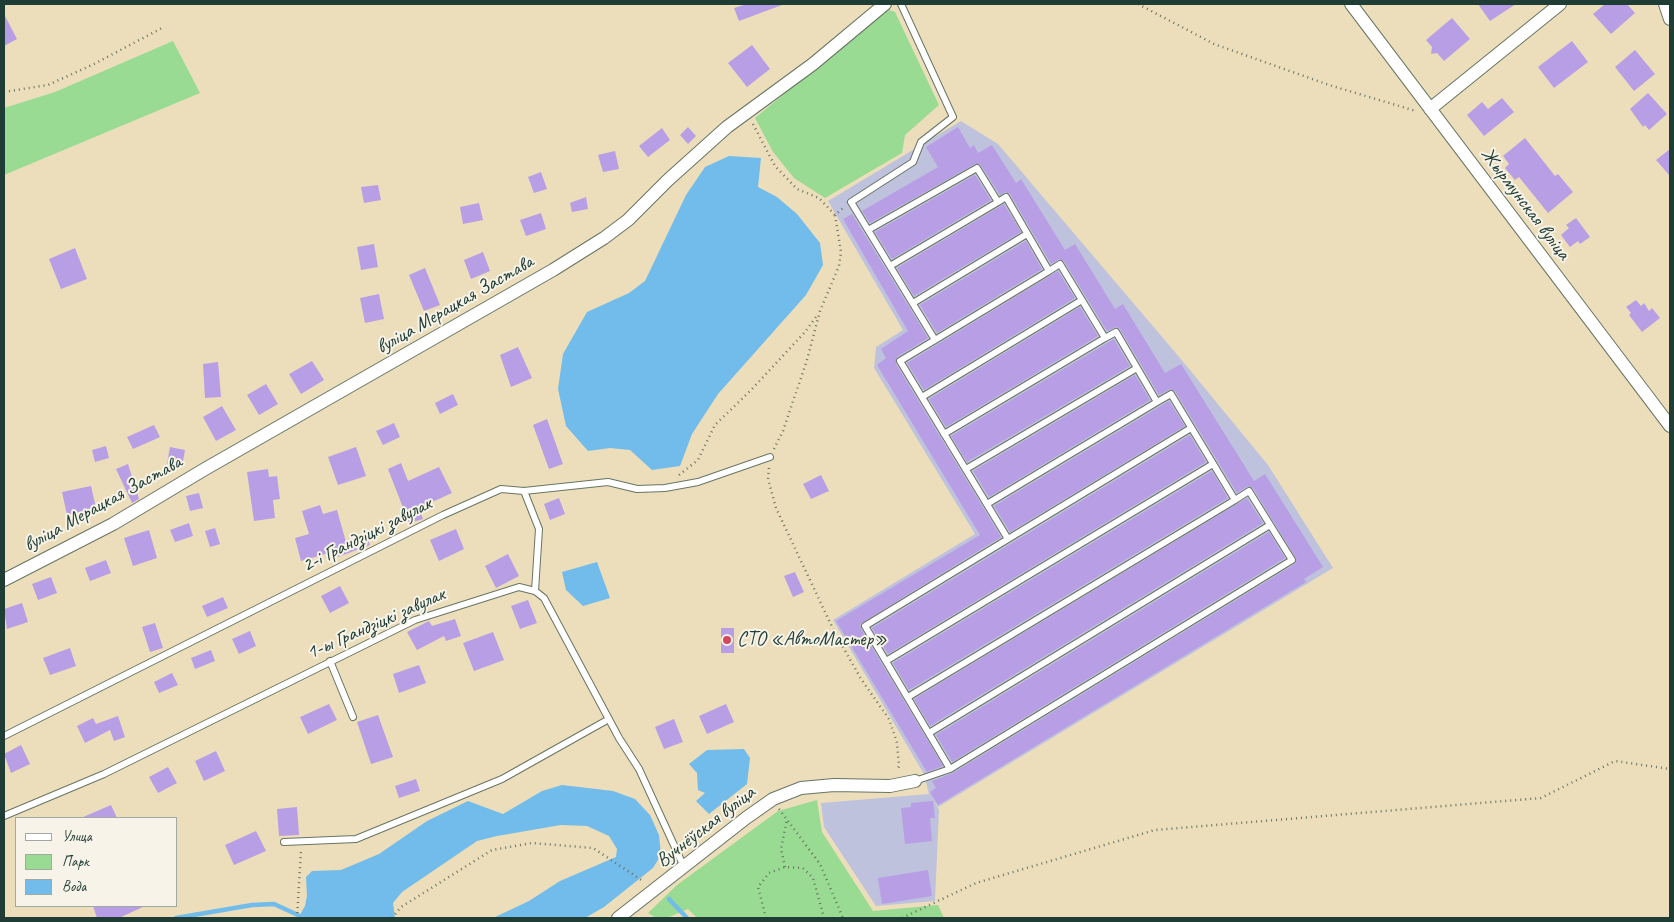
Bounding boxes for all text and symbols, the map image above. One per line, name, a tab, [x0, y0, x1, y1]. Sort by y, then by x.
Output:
street label: Жырмунская вуліца	[1475, 143, 1575, 265]
street label: вуліца Мерацкая Застава	[372, 250, 538, 360]
street label: вуліца Мерацкая Застава	[20, 451, 186, 557]
street label: 2-і Грандзіцкі завулак	[298, 492, 436, 578]
street label: 1-ы Грандзіцкі завулак	[303, 583, 449, 665]
place label: СТО «АвтоМастер»	[737, 628, 887, 652]
marker: СТО «АвтоМастер»	[721, 634, 733, 646]
street label: Вучнёўская вуліца	[652, 781, 760, 873]
legend	[15, 817, 178, 907]
text: Улица	[62, 827, 92, 846]
text: Парк	[62, 852, 89, 871]
text: Вода	[62, 877, 86, 896]

